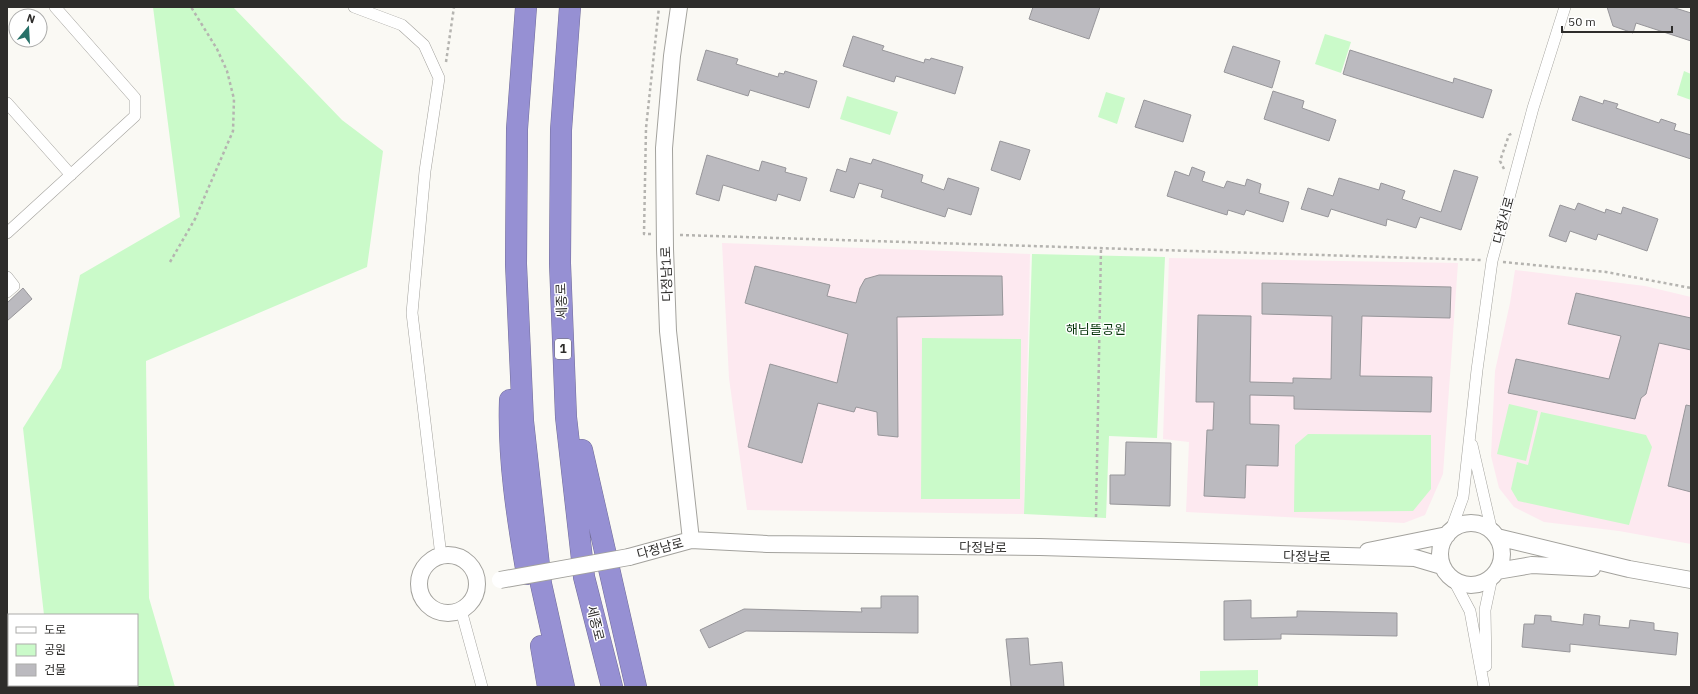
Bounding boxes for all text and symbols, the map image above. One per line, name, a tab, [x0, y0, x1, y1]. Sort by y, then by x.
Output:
north arrow	[8, 8, 48, 48]
scale bar	[1562, 8, 1672, 34]
text: N	[25, 11, 37, 26]
text: 50 m	[1568, 14, 1596, 29]
street label: 다정서로	[1489, 195, 1518, 245]
street label: 다정남1로	[657, 246, 676, 302]
street label: 세종로	[552, 283, 571, 319]
park label: 해님뜰공원	[1066, 321, 1126, 338]
road number: 1	[555, 339, 571, 359]
street label: 다정남로	[635, 534, 685, 563]
street label: 다정남로	[959, 539, 1007, 556]
street label: 다정남로	[1283, 548, 1331, 565]
street label: 세종로	[583, 604, 608, 643]
legend	[8, 614, 138, 686]
text: 도로	[44, 622, 66, 637]
text: 공원	[44, 642, 66, 657]
text: 건물	[44, 662, 66, 677]

